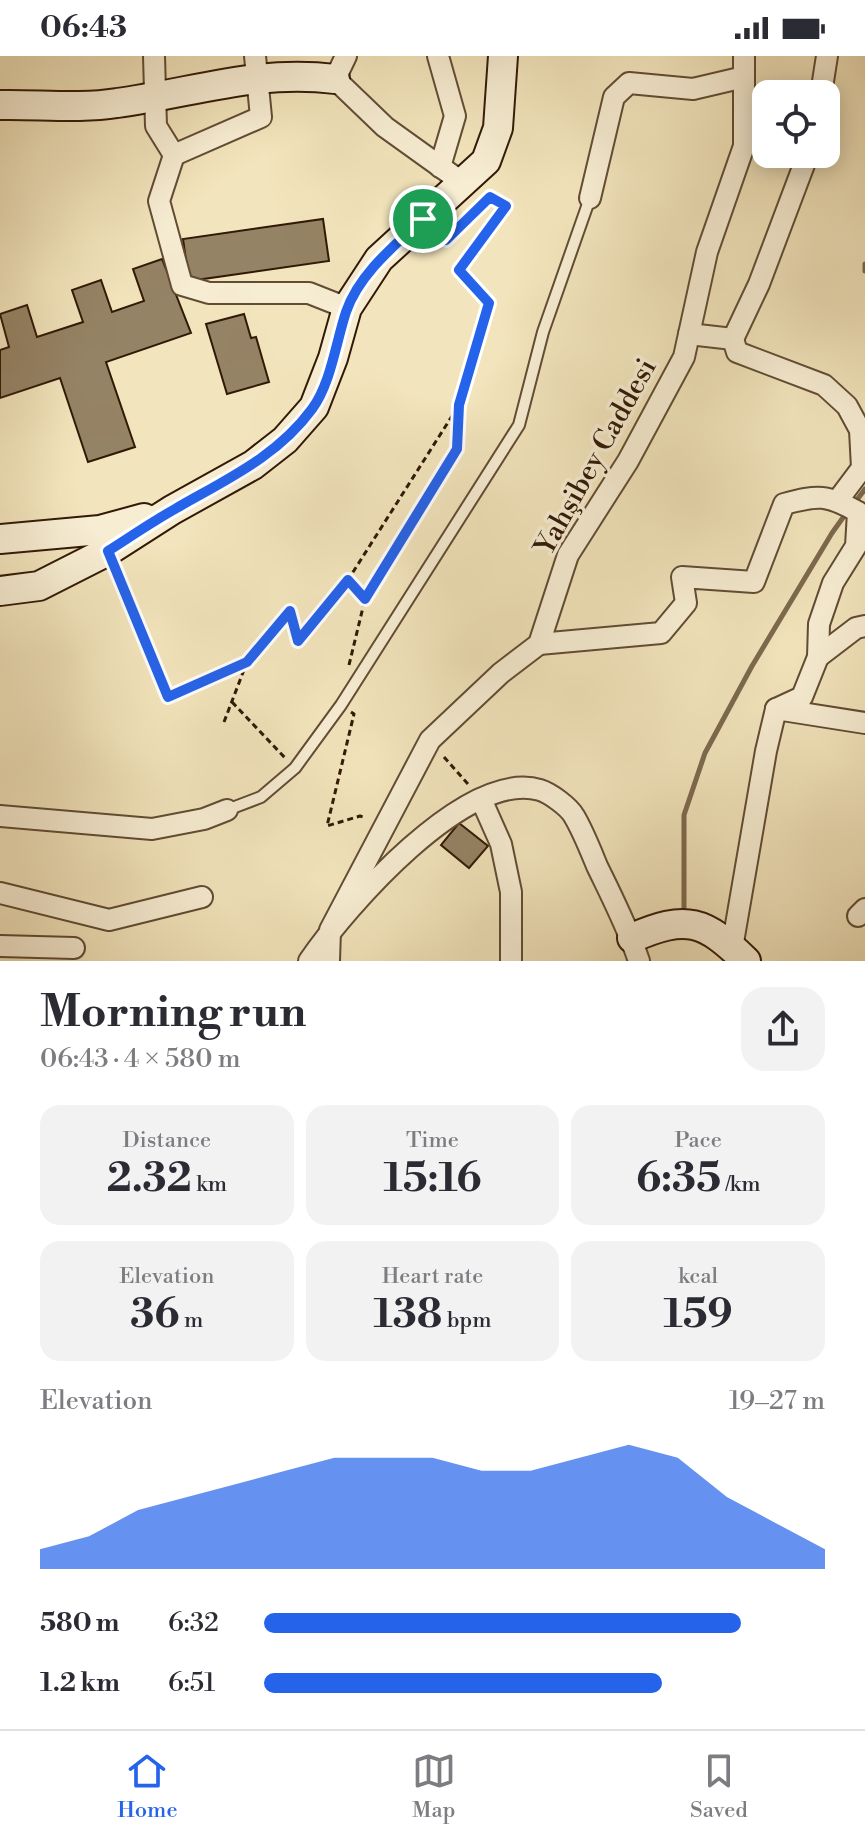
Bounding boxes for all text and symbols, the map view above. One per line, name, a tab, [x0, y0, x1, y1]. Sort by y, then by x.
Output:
text: 06:43	[40, 9, 127, 47]
map controls	[752, 80, 840, 168]
button: locate	[752, 80, 840, 168]
pin	[389, 185, 457, 253]
icon: arrive	[401, 197, 445, 241]
street label: Yahşibey Caddesi	[527, 353, 665, 563]
text: Morning run	[40, 985, 306, 1040]
button: share	[741, 987, 825, 1071]
text: 06:43 · 4 × 580 m	[40, 1043, 241, 1075]
text: Distance	[122, 1127, 211, 1154]
text: Time	[406, 1127, 459, 1154]
text: Pace	[675, 1127, 722, 1154]
text: 2.32	[107, 1154, 192, 1204]
text: 15:16	[384, 1154, 481, 1204]
text: 6:35	[636, 1154, 721, 1204]
text: km	[192, 1171, 227, 1198]
text: /km	[721, 1171, 760, 1198]
text: Elevation	[119, 1263, 214, 1290]
text: Heart rate	[382, 1263, 483, 1290]
text: kcal	[678, 1263, 718, 1290]
text: 36	[130, 1290, 180, 1340]
text: 138	[374, 1290, 442, 1340]
text: 159	[664, 1290, 733, 1340]
text: m	[180, 1307, 203, 1334]
text: bpm	[442, 1307, 491, 1334]
text: Elevation	[40, 1385, 153, 1417]
text: 19–27 m	[729, 1385, 825, 1417]
text: 580 m	[40, 1607, 119, 1639]
text: 6:32	[168, 1607, 219, 1639]
text: 1.2 km	[40, 1667, 120, 1699]
text: 6:51	[168, 1667, 215, 1699]
tab: Home	[117, 1749, 178, 1824]
tab: Map	[412, 1749, 456, 1824]
tab: Saved	[690, 1749, 748, 1824]

